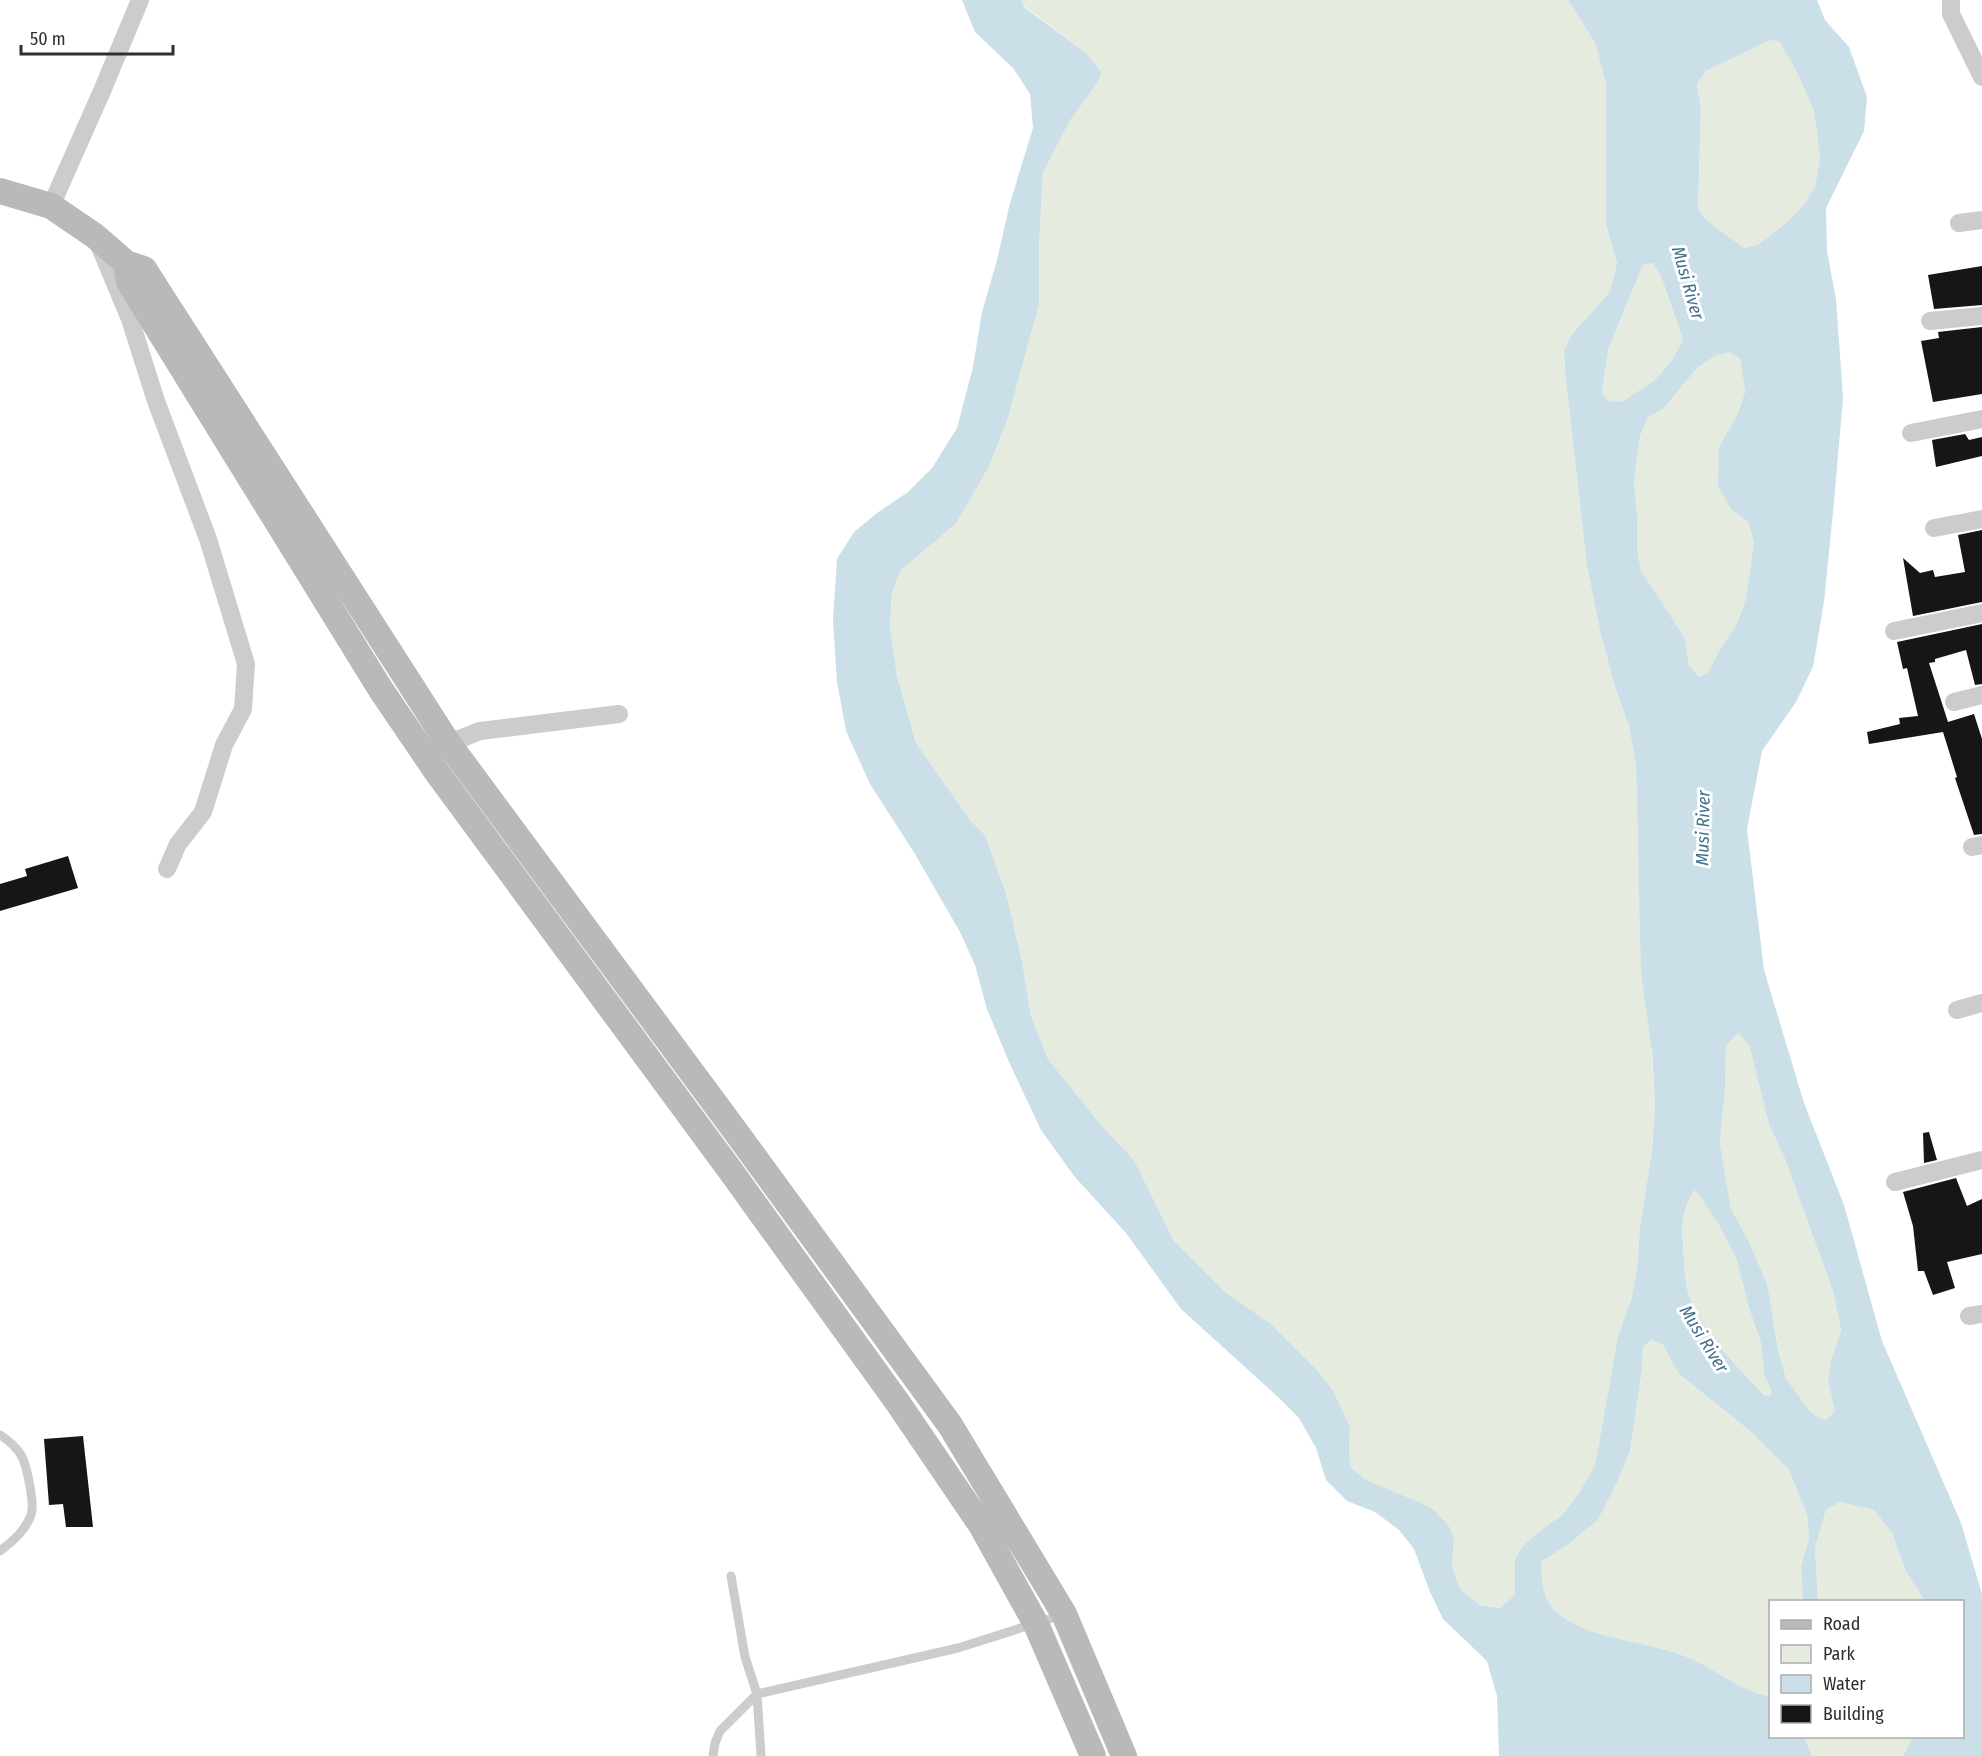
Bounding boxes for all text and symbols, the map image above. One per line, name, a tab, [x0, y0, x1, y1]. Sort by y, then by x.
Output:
scale bar	[21, 18, 172, 56]
text: 50 m	[30, 28, 66, 50]
water label: Musi River	[1667, 244, 1709, 323]
water label: Musi River	[1691, 789, 1715, 866]
water label: Musi River	[1675, 1301, 1734, 1377]
legend	[1769, 1600, 1964, 1738]
text: Road	[1823, 1613, 1860, 1635]
text: Park	[1823, 1643, 1856, 1665]
text: Water	[1823, 1673, 1866, 1695]
text: Building	[1823, 1703, 1884, 1725]

